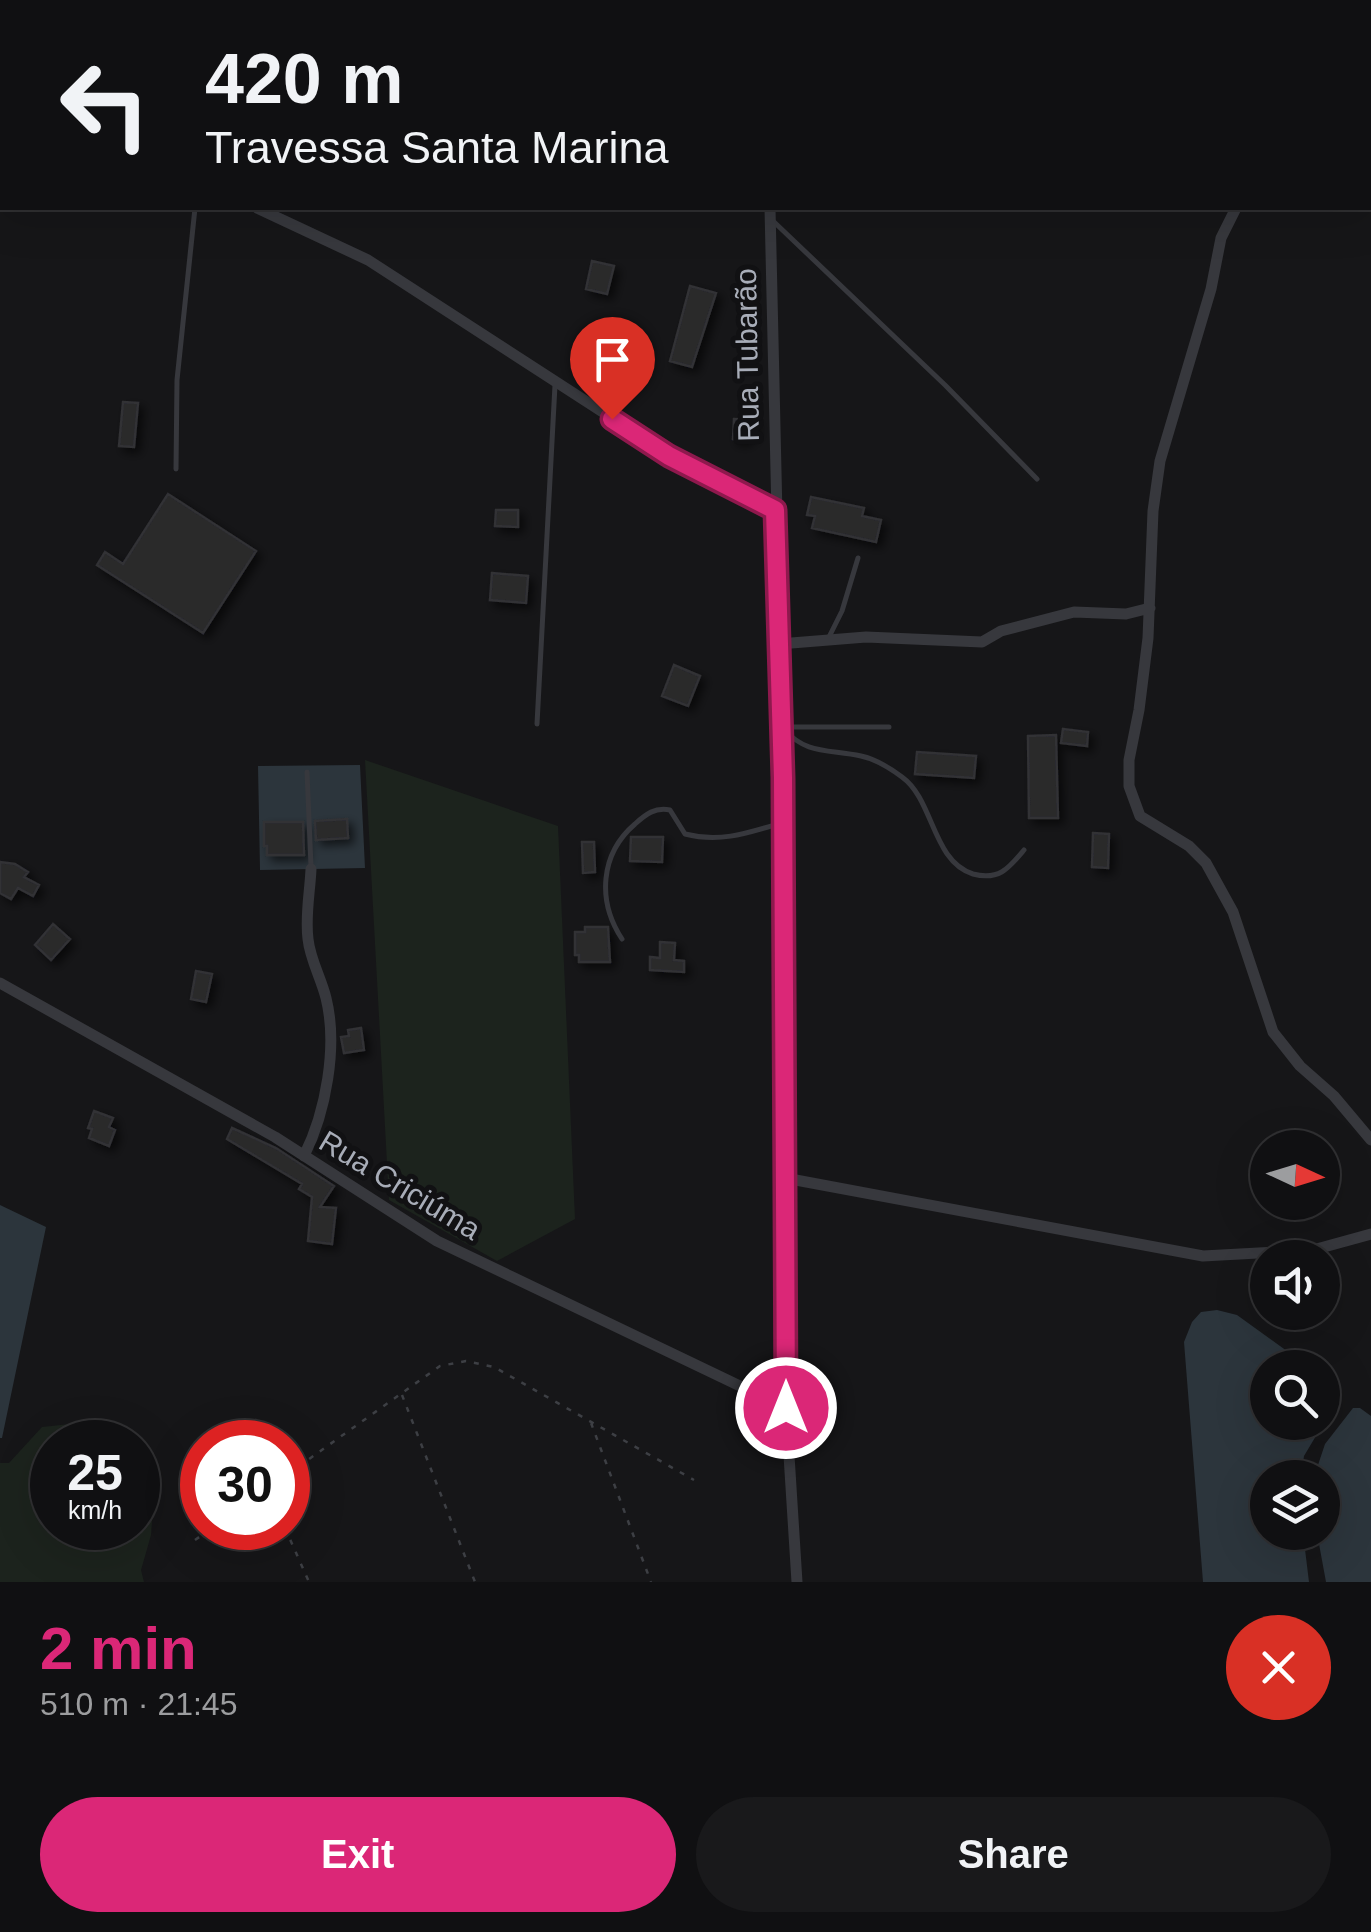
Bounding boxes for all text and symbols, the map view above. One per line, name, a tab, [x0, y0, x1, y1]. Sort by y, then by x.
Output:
icon: left	[40, 40, 170, 170]
text: 420 m	[205, 40, 403, 118]
text: Travessa Santa Marina	[205, 122, 669, 173]
street label: Rua Tubarão	[729, 268, 765, 442]
pin	[570, 317, 655, 420]
icon: arrive	[585, 332, 640, 387]
street label: Rua Criciúma	[314, 1124, 487, 1246]
north arrow	[1250, 1130, 1340, 1220]
map controls	[1250, 1130, 1340, 1550]
button: sound	[1250, 1240, 1340, 1330]
button: search	[1250, 1350, 1340, 1440]
position arrow	[734, 1356, 838, 1460]
speed limit sign: 30	[180, 1420, 310, 1550]
text: 25	[67, 1445, 123, 1501]
button: layers	[1250, 1460, 1340, 1550]
text: km/h	[68, 1496, 122, 1524]
text: 2 min	[40, 1615, 197, 1682]
button: close	[1226, 1615, 1331, 1720]
text: 510 m · 21:45	[40, 1686, 237, 1722]
button: Exit	[40, 1797, 676, 1912]
button: Share	[696, 1797, 1331, 1912]

